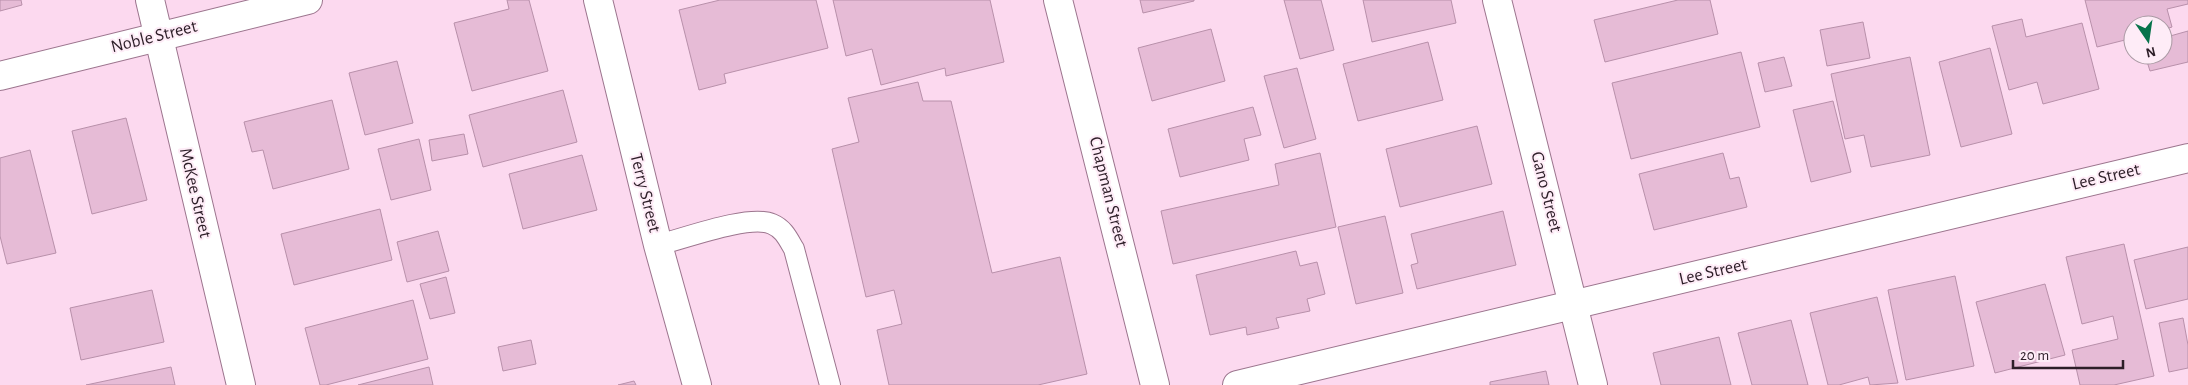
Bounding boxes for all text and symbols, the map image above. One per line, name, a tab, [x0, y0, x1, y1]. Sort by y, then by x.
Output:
north arrow	[2123, 15, 2173, 65]
street label: Noble Street	[109, 18, 199, 56]
text: N	[2144, 44, 2157, 60]
street label: Chapman Street	[1086, 135, 1130, 249]
street label: McKee Street	[176, 146, 214, 240]
street label: Gano Street	[1527, 150, 1565, 234]
street label: Terry Street	[626, 152, 664, 235]
street label: Lee Street	[2070, 160, 2142, 194]
street label: Lee Street	[1677, 255, 1749, 289]
scale bar	[2013, 338, 2123, 370]
text: 20 m	[2020, 348, 2049, 363]

